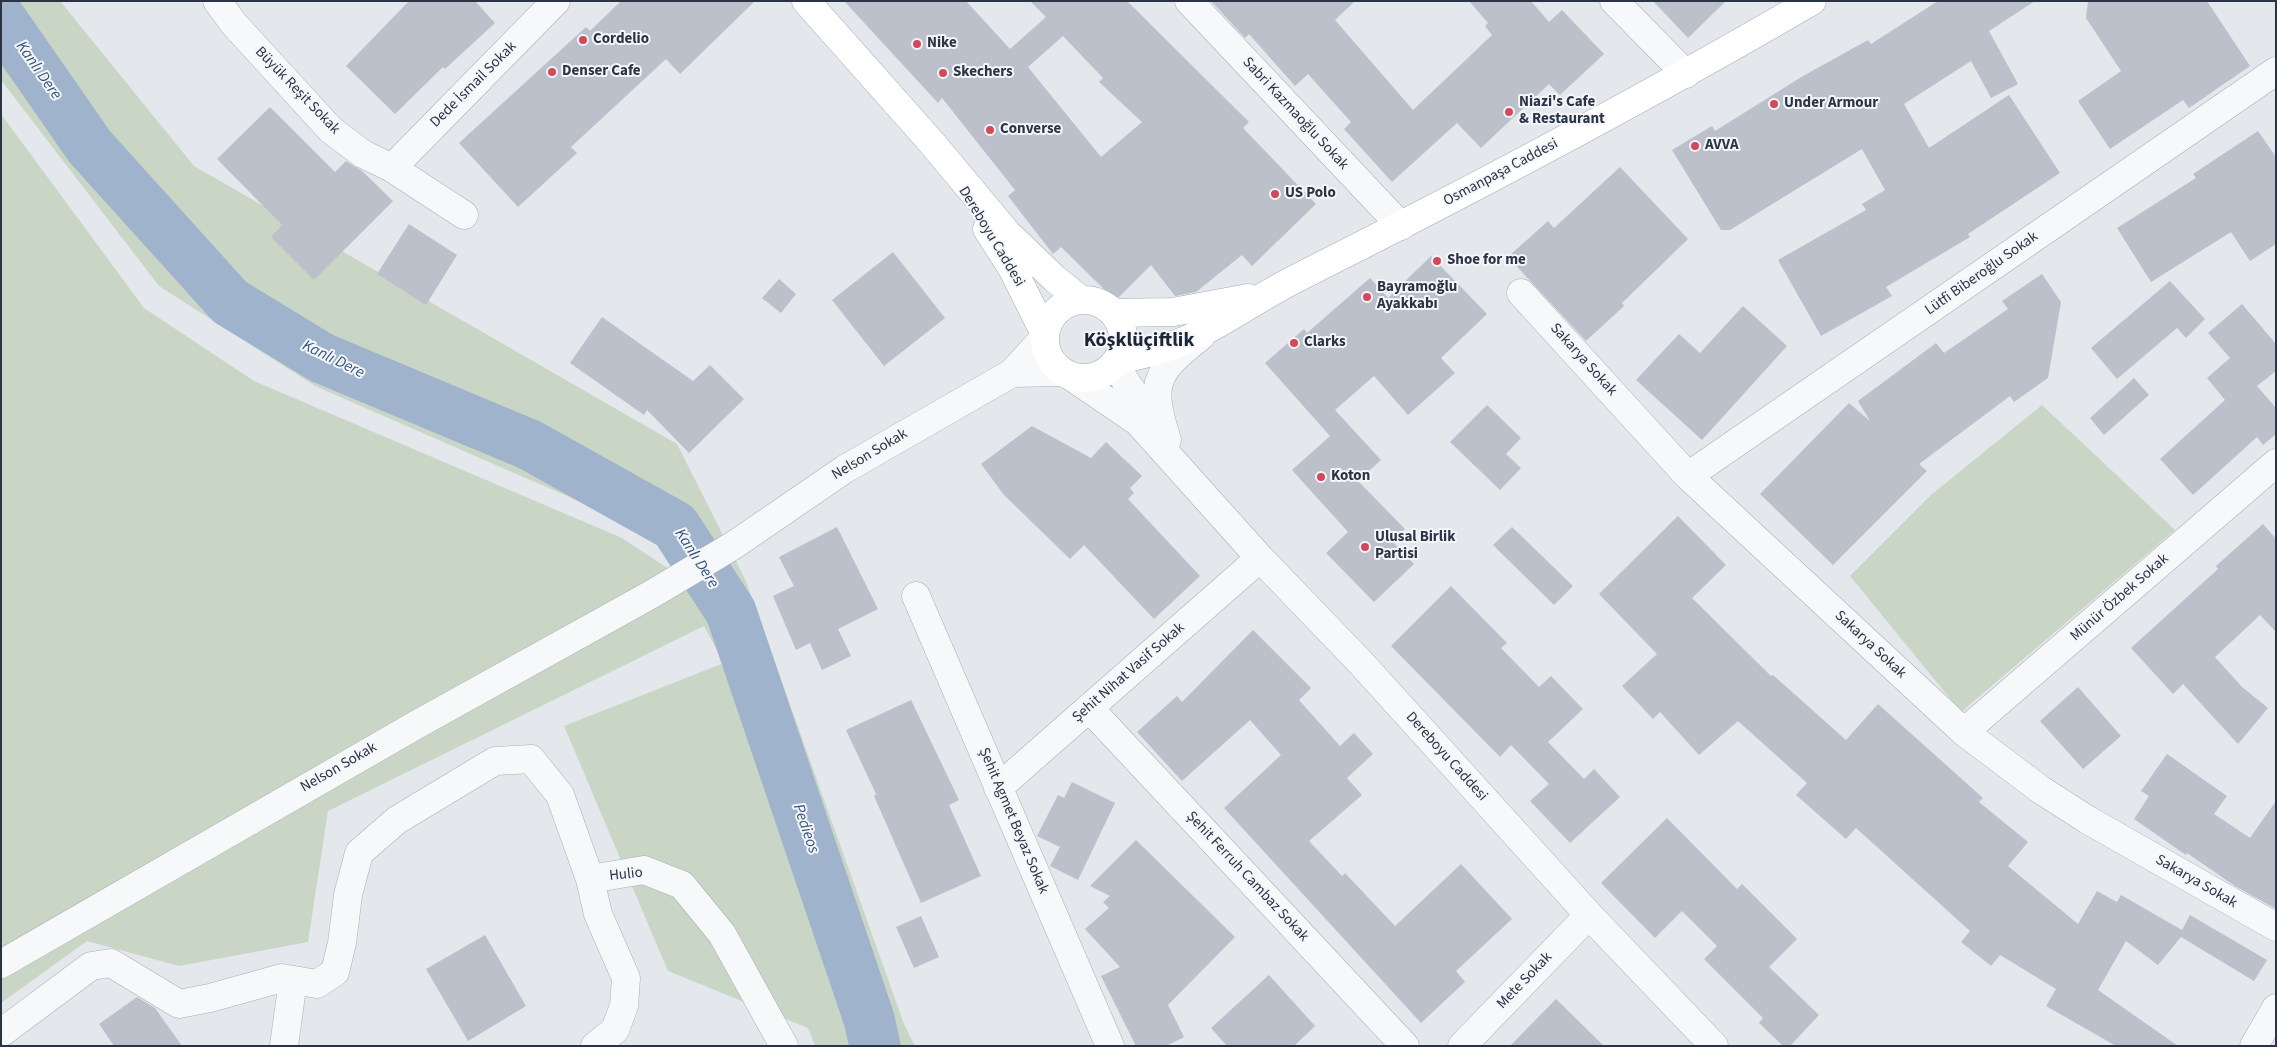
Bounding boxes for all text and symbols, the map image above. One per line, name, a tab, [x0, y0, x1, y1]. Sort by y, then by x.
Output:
place label: Cordelio	[593, 31, 649, 49]
marker: Cordelio	[577, 34, 589, 46]
place label: Nike	[927, 35, 957, 53]
water label: Kanlı Dere	[11, 38, 65, 104]
street label: Dede İsmail Sokak	[427, 38, 521, 132]
marker: Nike	[911, 38, 923, 50]
street label: Büyük Reşit Sokak	[251, 43, 343, 139]
street label: Sabri Kazmaoğlu Sokak	[1238, 54, 1352, 174]
place label: Denser Cafe	[562, 63, 641, 81]
place label: Skechers	[953, 64, 1013, 82]
marker: Denser Cafe	[546, 66, 558, 78]
marker: Skechers	[937, 67, 949, 79]
place label: Niazi's Cafe & Restaurant	[1519, 94, 1605, 129]
place label: Under Armour	[1784, 95, 1878, 113]
marker: Under Armour	[1768, 98, 1780, 110]
marker: Niazi's Cafe & Restaurant	[1503, 106, 1515, 118]
place label: Converse	[1000, 121, 1061, 139]
marker: Converse	[984, 124, 996, 136]
street label: Osmanpaşa Caddesi	[1441, 135, 1561, 211]
place label: AVVA	[1705, 137, 1738, 155]
marker: AVVA	[1689, 140, 1701, 152]
street label: Dereboyu Caddesi	[954, 184, 1028, 290]
place label: US Polo	[1285, 185, 1336, 203]
marker: US Polo	[1269, 188, 1281, 200]
street label: Lütfi Biberoğlu Sokak	[1922, 228, 2042, 320]
place label: Shoe for me	[1447, 252, 1526, 270]
marker: Shoe for me	[1431, 255, 1443, 267]
place label: Bayramoğlu Ayakkabı	[1377, 279, 1457, 314]
marker: Bayramoğlu Ayakkabı	[1361, 291, 1373, 303]
street label: Sakarya Sokak	[1546, 320, 1620, 400]
district label: Köşklüçiftlik	[1084, 330, 1194, 354]
place label: Clarks	[1304, 334, 1346, 352]
water label: Kanlı Dere	[299, 337, 367, 383]
marker: Clarks	[1288, 337, 1300, 349]
street label: Nelson Sokak	[829, 425, 911, 485]
place label: Koton	[1331, 468, 1370, 486]
marker: Koton	[1315, 471, 1327, 483]
water label: Kanlı Dere	[670, 526, 722, 592]
place label: Ulusal Birlik Partisi	[1375, 529, 1455, 564]
marker: Ulusal Birlik Partisi	[1359, 541, 1371, 553]
street label: Münür Özbek Sokak	[2067, 550, 2173, 646]
street label: Sakarya Sokak	[1830, 607, 1910, 683]
street label: Şehit Nihat Vasif Sokak	[1069, 619, 1189, 727]
street label: Dereboyu Caddesi	[1401, 709, 1491, 805]
street label: Nelson Sokak	[298, 739, 380, 797]
street label: Şehit Agmet Beyaz Sokak	[974, 745, 1052, 897]
water label: Pedieos	[788, 802, 822, 856]
street label: Şehit Ferruh Cambaz Sokak	[1182, 808, 1312, 946]
street label: Sakarya Sokak	[2152, 851, 2240, 913]
street label: Hulio	[608, 864, 644, 886]
street label: Mete Sokak	[1494, 949, 1556, 1013]

